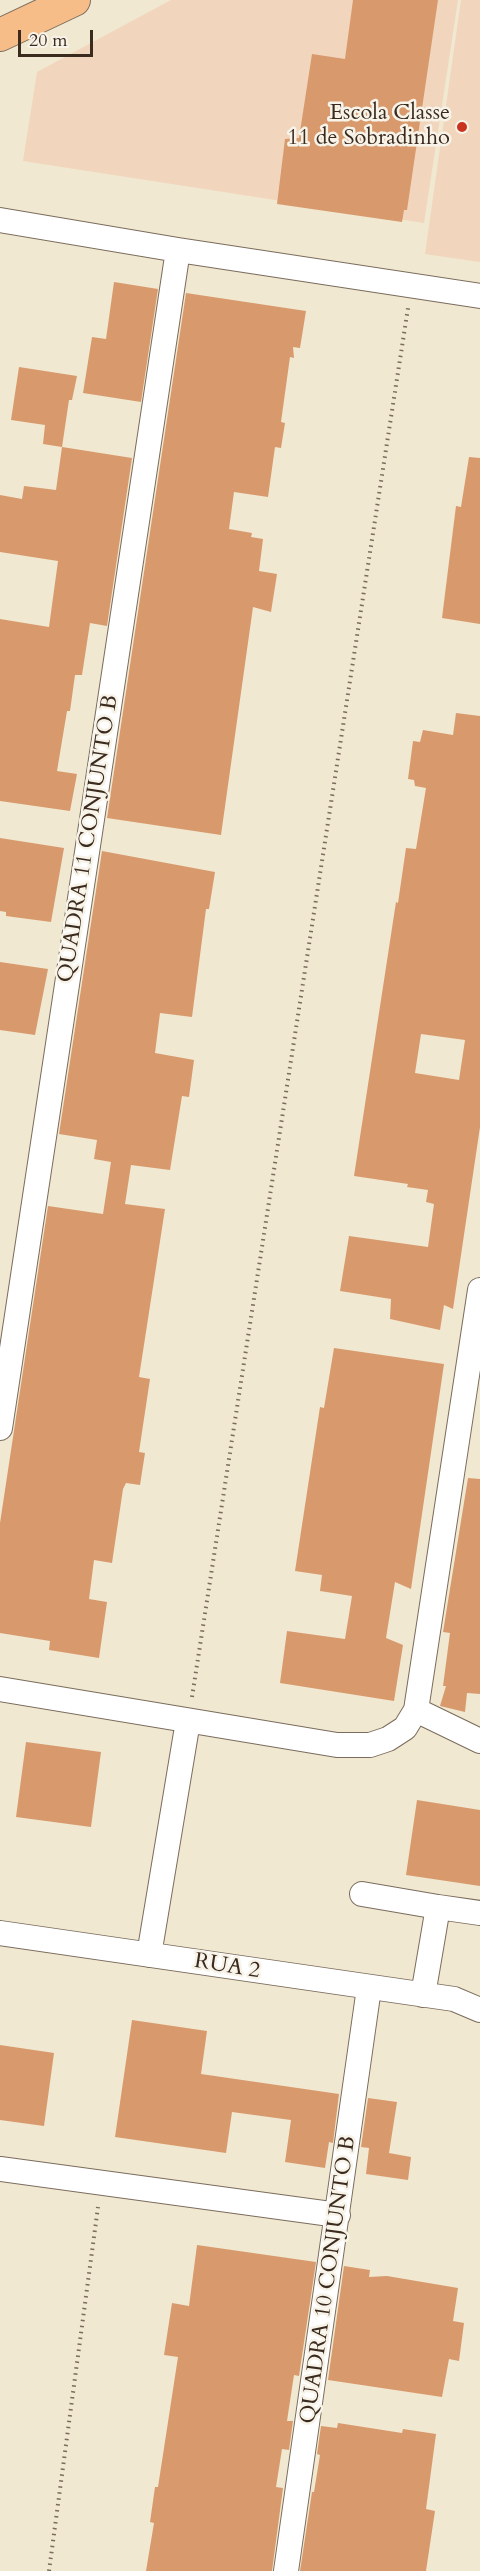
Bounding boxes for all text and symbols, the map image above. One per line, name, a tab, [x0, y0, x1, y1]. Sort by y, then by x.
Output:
scale bar	[21, 18, 96, 56]
text: 20 m	[29, 28, 68, 53]
place label: Escola Classe 11 de Sobradinho	[287, 101, 450, 152]
marker: Escola Classe 11 de Sobradinho	[455, 120, 469, 134]
street label: QUADRA 11 CONJUNTO B	[53, 693, 125, 985]
street label: RUA 2	[192, 1949, 262, 1985]
street label: QUADRA 10 CONJUNTO B	[296, 2134, 362, 2426]

